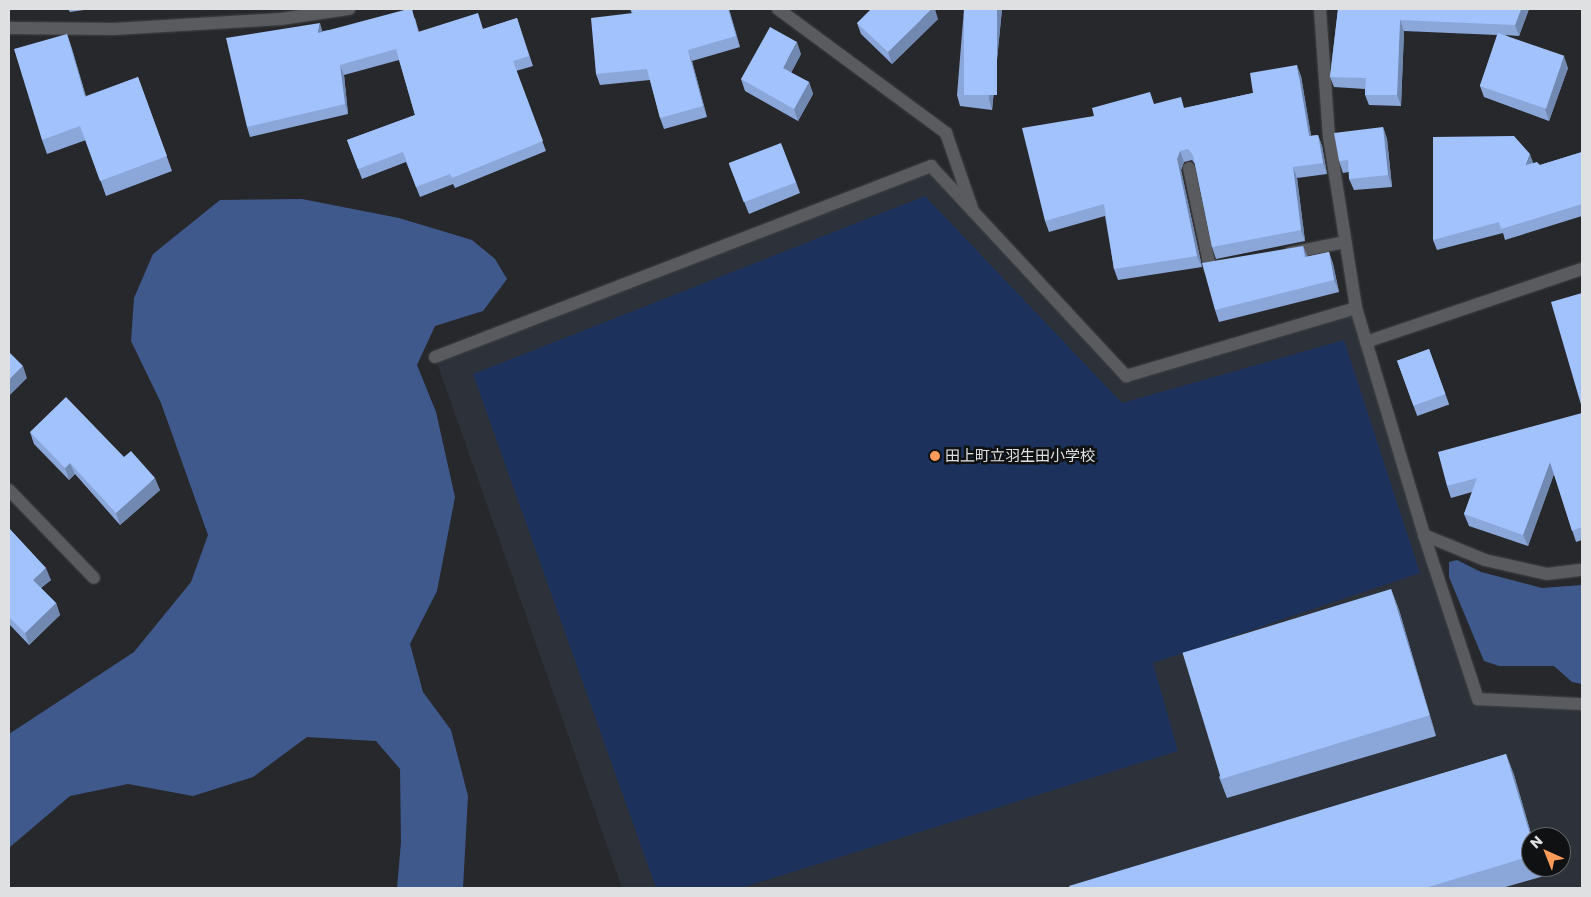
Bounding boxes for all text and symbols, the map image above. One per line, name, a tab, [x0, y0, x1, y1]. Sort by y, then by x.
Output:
place label: 田上町立羽生田小学校	[945, 447, 1095, 465]
marker: 田上町立羽生田小学校	[929, 450, 941, 462]
north arrow	[1521, 827, 1571, 877]
text: N	[1526, 831, 1547, 853]

